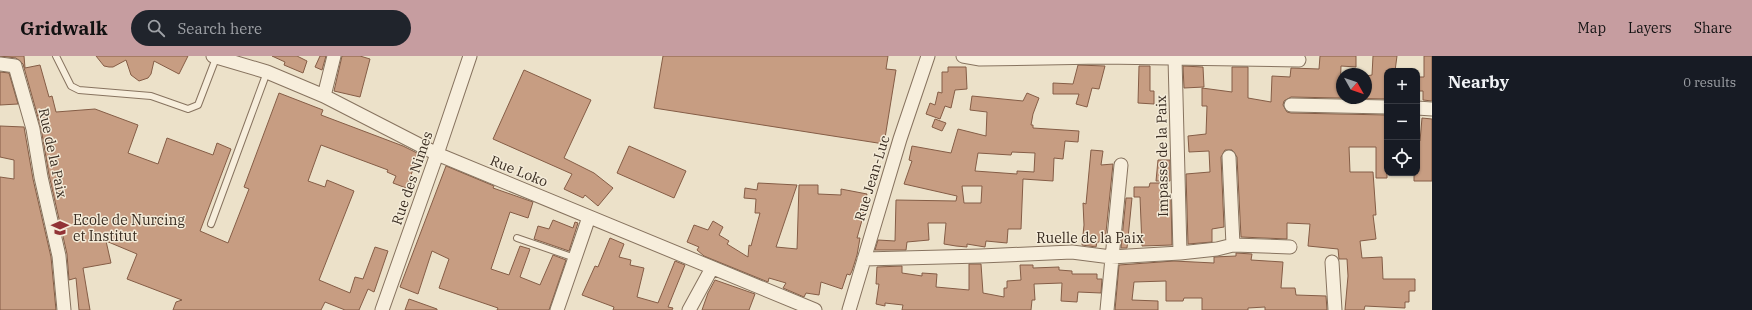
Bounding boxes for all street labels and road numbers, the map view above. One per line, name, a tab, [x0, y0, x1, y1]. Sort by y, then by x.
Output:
street label: Impasse de la Paix	[1152, 95, 1172, 217]
street label: Rue de la Paix	[35, 106, 71, 200]
street label: Rue des Nimes	[388, 129, 436, 227]
street label: Rue Jean-Luc	[850, 133, 894, 223]
street label: Rue Loko	[487, 151, 551, 191]
street label: Ruelle de la Paix	[1036, 229, 1144, 247]

